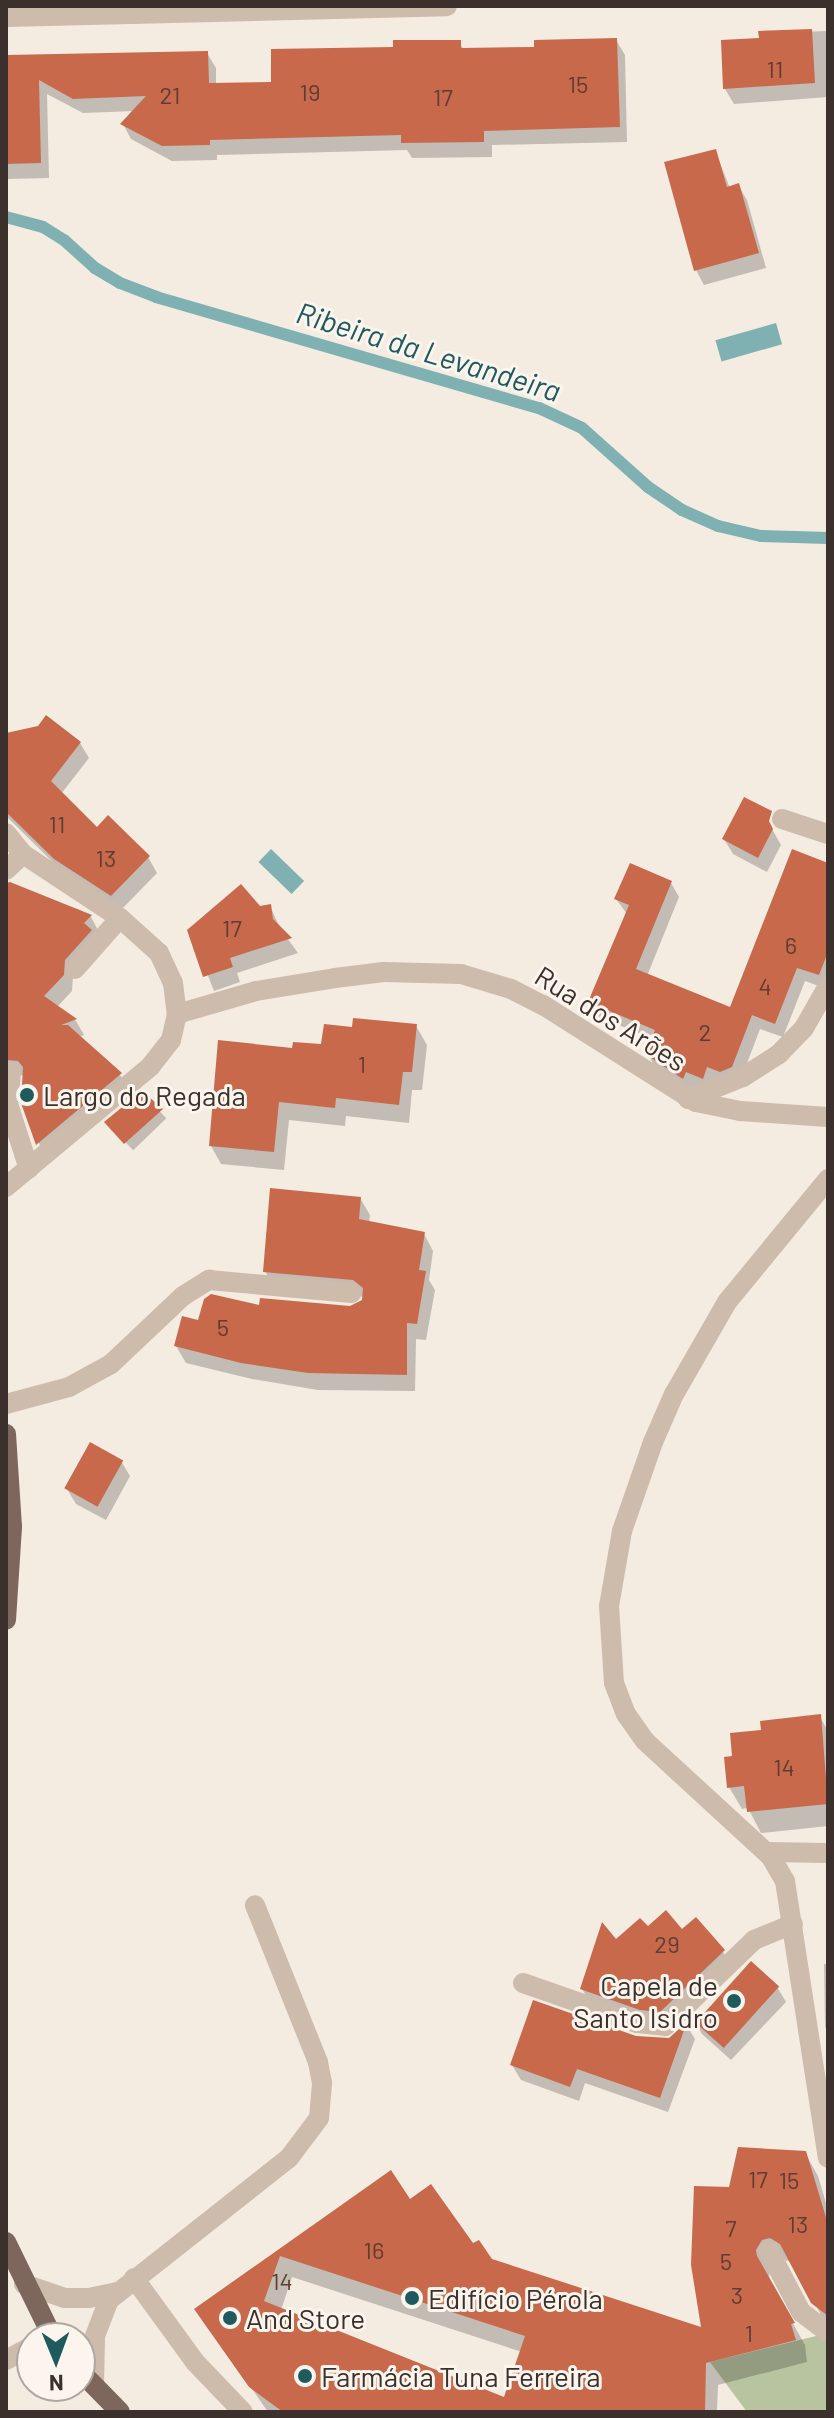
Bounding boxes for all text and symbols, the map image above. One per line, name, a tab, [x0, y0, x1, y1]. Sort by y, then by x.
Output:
house number: 11	[767, 55, 783, 83]
house number: 15	[568, 70, 588, 98]
house number: 19	[300, 78, 320, 106]
house number: 21	[160, 81, 180, 109]
house number: 17	[433, 83, 453, 111]
water label: Ribeira da Levandeira	[293, 294, 565, 408]
house number: 11	[49, 810, 65, 838]
house number: 13	[96, 844, 116, 872]
house number: 17	[222, 914, 242, 942]
house number: 6	[785, 931, 797, 959]
street label: Rua dos Arões	[529, 958, 693, 1078]
house number: 4	[758, 972, 772, 1000]
house number: 2	[699, 1018, 711, 1046]
house number: 1	[358, 1050, 366, 1078]
place label: Largo do Regada	[43, 1078, 246, 1112]
marker: Largo do Regada	[18, 1086, 36, 1104]
house number: 5	[217, 1313, 229, 1341]
house number: 14	[773, 1753, 795, 1781]
house number: 29	[654, 1930, 680, 1958]
place label: Capela de Santo Isidro	[573, 1968, 718, 2034]
marker: Capela de Santo Isidro	[725, 1992, 743, 2010]
house number: 17	[748, 2165, 768, 2193]
house number: 15	[779, 2166, 799, 2194]
house number: 13	[788, 2210, 808, 2238]
house number: 7	[725, 2214, 737, 2242]
house number: 16	[364, 2236, 384, 2264]
house number: 5	[720, 2247, 732, 2275]
house number: 14	[271, 2267, 293, 2295]
place label: Edifício Pérola	[428, 2281, 603, 2315]
house number: 3	[731, 2281, 743, 2309]
marker: Edifício Pérola	[403, 2289, 421, 2307]
place label: And Store	[246, 2301, 365, 2335]
marker: And Store	[221, 2309, 239, 2327]
house number: 1	[745, 2319, 753, 2347]
north arrow	[16, 2322, 96, 2402]
place label: Farmácia Tuna Ferreira	[321, 2359, 601, 2393]
marker: Farmácia Tuna Ferreira	[296, 2367, 314, 2385]
text: N	[49, 2371, 64, 2397]

